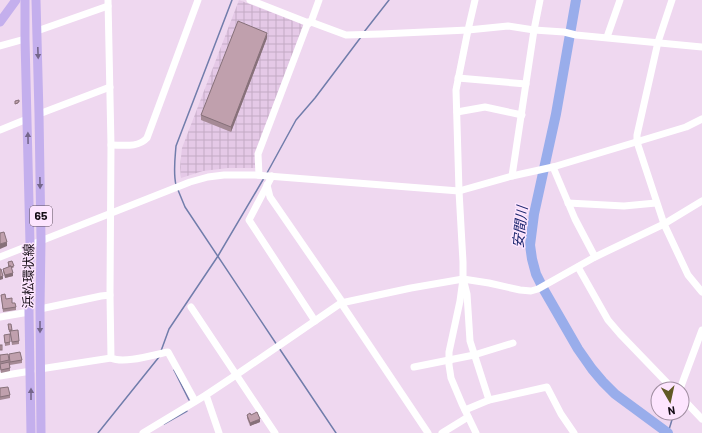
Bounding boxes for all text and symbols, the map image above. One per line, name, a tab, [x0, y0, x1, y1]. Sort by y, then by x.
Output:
one-way arrow	[34, 47, 41, 59]
one-way arrow	[25, 131, 31, 144]
one-way arrow	[37, 177, 44, 189]
water label: 安間川	[509, 203, 530, 249]
road number: 65	[30, 206, 52, 226]
street label: 浜松環状線	[19, 243, 37, 309]
one-way arrow	[37, 321, 43, 334]
north arrow	[650, 381, 690, 421]
one-way arrow	[28, 387, 34, 400]
text: N	[667, 404, 676, 418]

